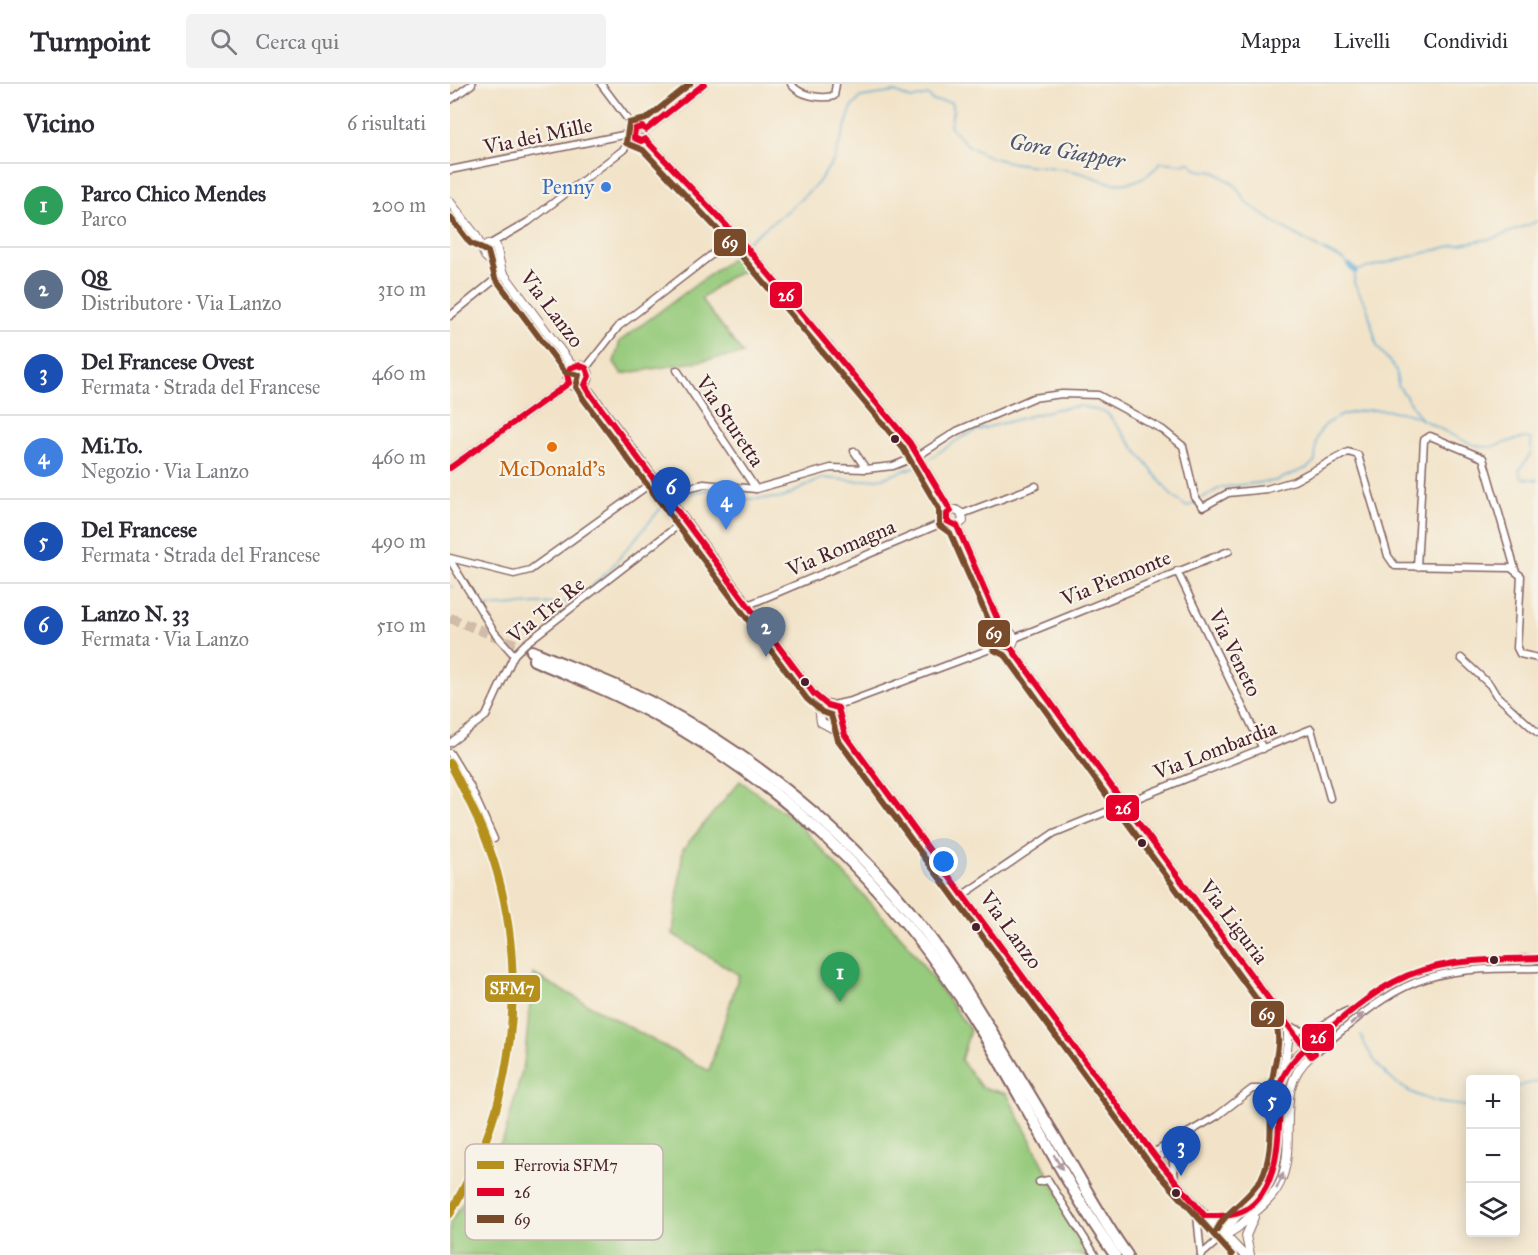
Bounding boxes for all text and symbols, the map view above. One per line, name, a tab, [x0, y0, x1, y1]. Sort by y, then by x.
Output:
search box	[186, 14, 606, 68]
text: Turnpoint	[30, 24, 150, 59]
icon: search	[207, 25, 240, 58]
text: Cerca qui	[255, 28, 339, 55]
text: Mappa	[1240, 28, 1301, 54]
text: Livelli	[1334, 28, 1390, 54]
text: Condividi	[1423, 28, 1508, 54]
text: Vicino	[24, 107, 95, 139]
text: 6 risultati	[347, 111, 426, 135]
street label: Via dei Mille	[480, 112, 595, 160]
water label: Gora Giapper	[1007, 128, 1129, 175]
place label: Penny	[542, 174, 595, 200]
text: Parco Chico Mendes	[81, 180, 266, 207]
marker: Penny	[599, 180, 613, 194]
text: 1	[40, 193, 47, 217]
text: 200 m	[372, 193, 426, 217]
text: Parco	[81, 207, 127, 231]
line badge: 69	[713, 228, 747, 257]
text: 69	[722, 233, 738, 253]
text: Q8	[81, 264, 108, 291]
street label: Via Lanzo	[514, 264, 590, 353]
text: 2	[39, 277, 48, 301]
text: 310 m	[377, 277, 426, 301]
line badge: 26	[769, 281, 803, 309]
text: 26	[778, 286, 795, 305]
text: Distributore · Via Lanzo	[81, 291, 281, 315]
text: Del Francese Ovest	[81, 348, 254, 375]
text: 3	[40, 361, 48, 385]
text: 460 m	[372, 361, 426, 385]
street label: Via Sturetta	[689, 370, 770, 472]
text: Fermata · Strada del Francese	[81, 375, 320, 399]
text: Mi.To.	[81, 432, 143, 459]
unlabelled marker	[889, 433, 901, 445]
marker: McDonald's	[545, 440, 559, 454]
text: 4	[38, 445, 49, 469]
text: 460 m	[372, 445, 426, 469]
place label: McDonald's	[499, 456, 605, 482]
text: Negozio · Via Lanzo	[81, 459, 249, 483]
pin: 6	[652, 468, 690, 517]
pin: 4	[706, 480, 746, 530]
street label: Via Romagna	[782, 513, 899, 583]
text: Del Francese	[81, 516, 197, 543]
text: 5	[39, 529, 48, 553]
text: 490 m	[371, 529, 426, 553]
text: Fermata · Strada del Francese	[81, 543, 320, 567]
street label: Via Piemonte	[1056, 544, 1175, 612]
street label: Via Tre Re	[501, 571, 590, 650]
text: Lanzo N. 33	[81, 600, 190, 627]
street label: Via Veneto	[1202, 604, 1267, 701]
pin: 2	[746, 608, 786, 657]
text: 6	[38, 613, 49, 637]
text: 510 m	[376, 613, 426, 637]
line badge: 69	[977, 619, 1011, 648]
text: 69	[986, 624, 1002, 644]
text: Fermata · Via Lanzo	[81, 627, 249, 651]
unlabelled marker	[799, 676, 811, 688]
street label: Via Lombardia	[1149, 715, 1280, 786]
line badge: 26	[1105, 794, 1140, 822]
text: 26	[1115, 799, 1132, 818]
unlabelled marker	[1136, 837, 1148, 849]
your location	[929, 847, 958, 876]
street label: Via Liguria	[1193, 874, 1274, 969]
street label: Via Lanzo	[973, 885, 1048, 974]
unlabelled marker	[970, 921, 982, 933]
pin: 1	[820, 952, 860, 1002]
unlabelled marker	[1488, 954, 1500, 966]
line badge: SFM7	[484, 974, 541, 1003]
text: SFM7	[490, 979, 535, 998]
line badge: 69	[1250, 1000, 1285, 1028]
text: 69	[1259, 1005, 1275, 1025]
one-way arrow	[1349, 1014, 1364, 1026]
line badge: 26	[1301, 1023, 1335, 1052]
text: 26	[1310, 1028, 1327, 1047]
map controls	[1466, 1075, 1520, 1237]
button: +	[1466, 1075, 1520, 1129]
pin: 5	[1252, 1080, 1292, 1130]
pin: 3	[1162, 1126, 1200, 1176]
button: −	[1466, 1129, 1520, 1183]
legend	[465, 1144, 663, 1240]
one-way arrow	[1053, 1154, 1064, 1170]
text: Ferrovia SFM7	[514, 1156, 618, 1175]
one-way arrow	[1275, 1173, 1284, 1190]
text: 26	[514, 1183, 531, 1202]
button: layers	[1466, 1183, 1520, 1237]
unlabelled marker	[1170, 1187, 1182, 1199]
text: 69	[514, 1210, 531, 1229]

